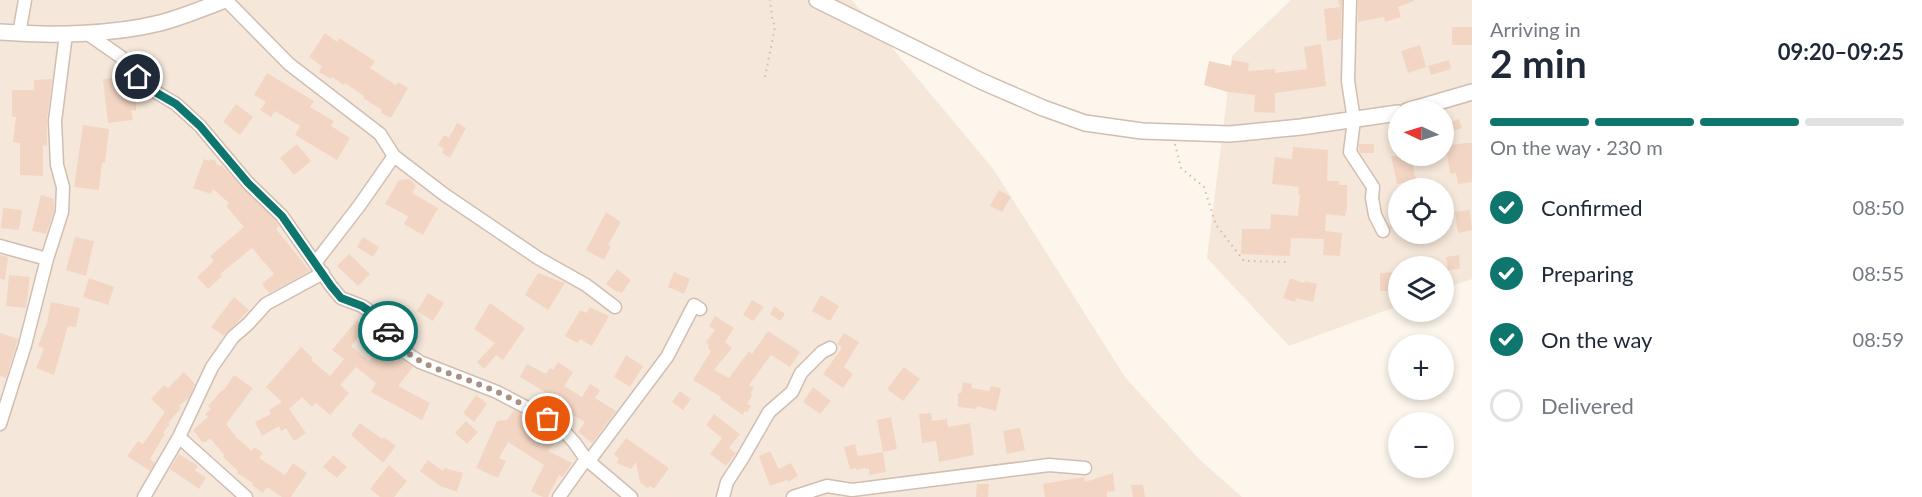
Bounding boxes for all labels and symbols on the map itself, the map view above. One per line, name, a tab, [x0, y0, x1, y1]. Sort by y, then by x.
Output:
pin	[112, 51, 163, 102]
north arrow	[1388, 100, 1454, 166]
courier	[358, 301, 418, 361]
pin	[522, 393, 573, 444]

